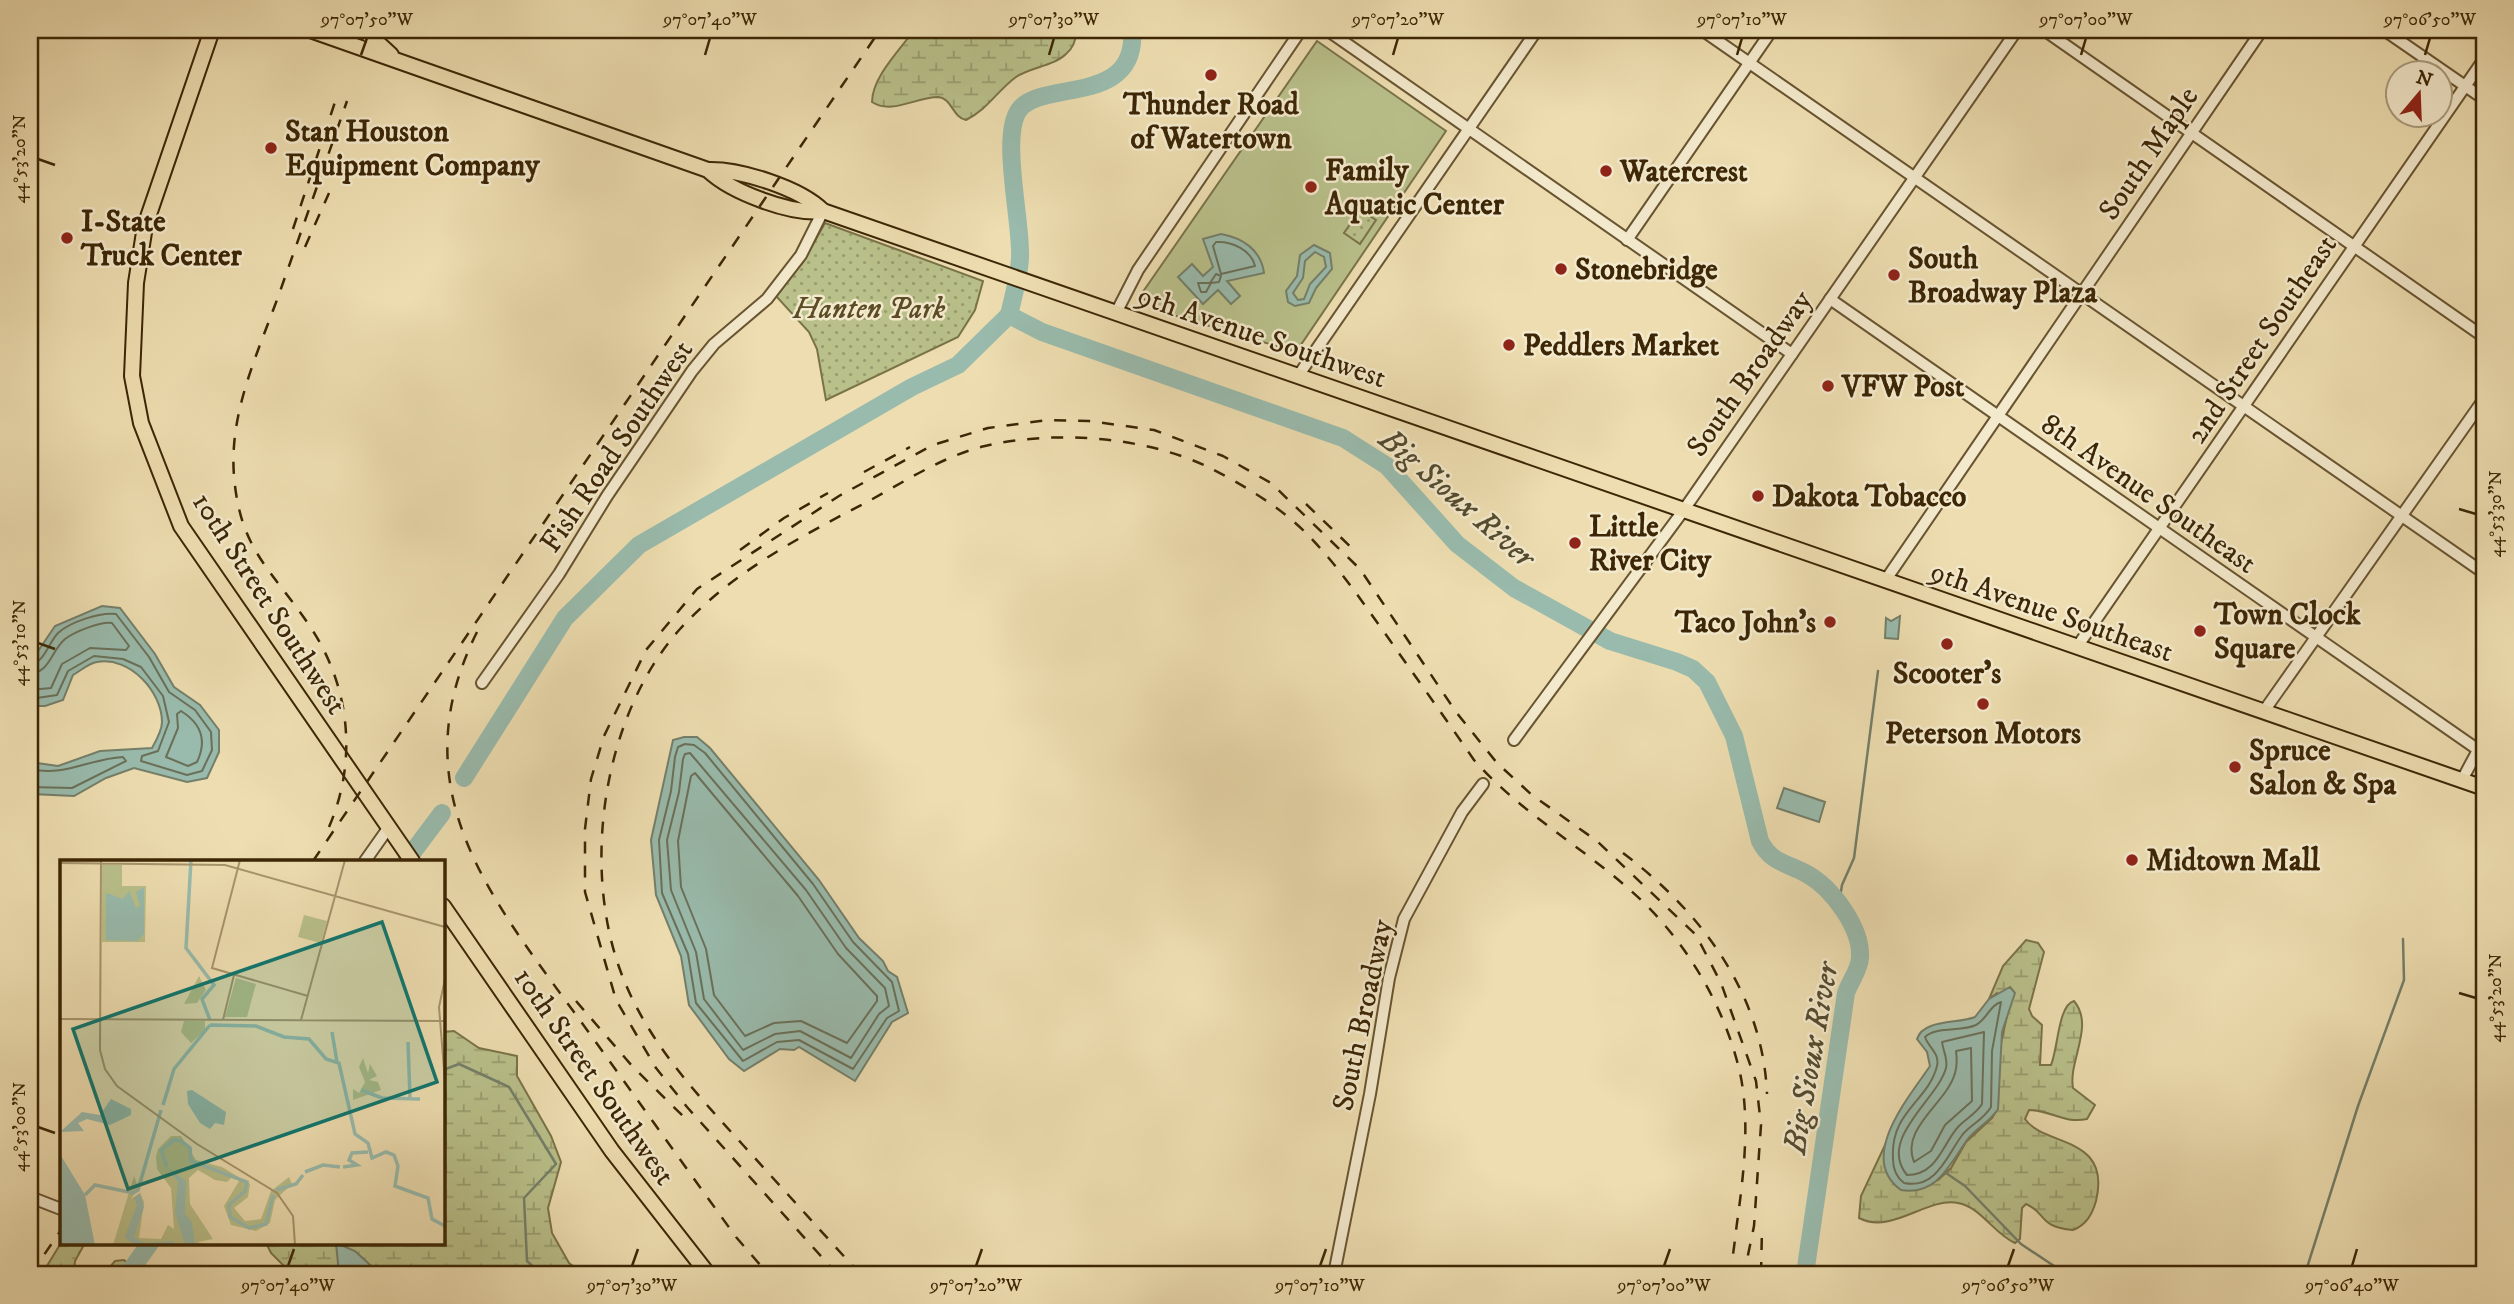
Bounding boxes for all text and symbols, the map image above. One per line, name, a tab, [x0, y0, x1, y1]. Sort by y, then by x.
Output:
text: 97°07'50"W	[320, 9, 414, 31]
text: 97°07'40"W	[662, 9, 757, 31]
text: 97°07'30"W	[1008, 9, 1099, 31]
text: 97°07'20"W	[1351, 9, 1444, 31]
text: 97°07'10"W	[1696, 9, 1787, 31]
text: 97°07'00"W	[2039, 9, 2133, 31]
text: 97°06'50"W	[2383, 9, 2476, 31]
north arrow	[2384, 60, 2454, 130]
text: N	[2413, 66, 2436, 93]
marker: Thunder Road of Watertown	[1203, 67, 1219, 83]
street label: South Maple	[2091, 80, 2207, 228]
place label: Thunder Road of Watertown	[1122, 87, 1300, 158]
text: 44°53'20"N	[9, 114, 31, 204]
place label: Stan Houston Equipment Company	[285, 114, 540, 185]
marker: Stan Houston Equipment Company	[263, 140, 279, 156]
place label: Family Aquatic Center	[1324, 153, 1505, 224]
place label: Watercrest	[1619, 154, 1748, 191]
marker: Watercrest	[1598, 163, 1614, 179]
marker: Family Aquatic Center	[1303, 179, 1319, 195]
place label: I-State Truck Center	[80, 204, 242, 275]
street label: 2nd Street Southeast	[2179, 228, 2346, 451]
marker: I-State Truck Center	[59, 230, 75, 246]
place label: South Broadway Plaza	[1908, 241, 2099, 312]
place label: Stonebridge	[1575, 252, 1718, 289]
marker: Stonebridge	[1553, 261, 1569, 277]
marker: South Broadway Plaza	[1886, 267, 1902, 283]
street label: 9th Avenue Southwest	[1130, 277, 1391, 397]
street label: South Broadway	[1679, 283, 1822, 464]
park label: Hanten Park	[792, 291, 946, 328]
place label: Peddlers Market	[1523, 328, 1720, 365]
street label: Fish Road Southwest	[533, 334, 702, 560]
marker: Peddlers Market	[1501, 337, 1517, 353]
place label: VFW Post	[1841, 369, 1965, 406]
marker: VFW Post	[1820, 378, 1836, 394]
street label: 8th Avenue Southeast	[2033, 406, 2263, 582]
water label: Big Sioux River	[1370, 419, 1545, 579]
text: 44°53'30"N	[2485, 470, 2507, 557]
place label: Dakota Tobacco	[1772, 479, 1966, 516]
street label: 10th Street Southwest	[183, 486, 354, 722]
marker: Dakota Tobacco	[1750, 488, 1766, 504]
place label: Little River City	[1589, 509, 1712, 580]
marker: Little River City	[1567, 535, 1583, 551]
street label: 9th Avenue Southeast	[1923, 553, 2178, 671]
place label: Town Clock Square	[2213, 597, 2362, 668]
text: 44°53'10"N	[9, 599, 31, 686]
place label: Taco John's	[1674, 605, 1816, 642]
marker: Taco John's	[1822, 614, 1838, 630]
marker: Town Clock Square	[2192, 623, 2208, 639]
marker: Scooter's	[1939, 636, 1955, 652]
place label: Scooter's	[1893, 656, 2001, 693]
marker: Peterson Motors	[1975, 696, 1991, 712]
place label: Peterson Motors	[1885, 716, 2081, 753]
place label: Spruce Salon & Spa	[2249, 733, 2397, 804]
marker: Spruce Salon & Spa	[2227, 759, 2243, 775]
place label: Midtown Mall	[2146, 843, 2321, 880]
marker: Midtown Mall	[2124, 852, 2140, 868]
inset map	[60, 860, 444, 1244]
street label: South Broadway	[1325, 915, 1402, 1114]
text: 44°53'20"N	[2485, 953, 2507, 1043]
water label: Big Sioux River	[1775, 957, 1849, 1158]
street label: 10th Street Southwest	[505, 961, 683, 1193]
text: 44°53'00"N	[9, 1082, 31, 1172]
text: 97°07'40"W	[240, 1275, 335, 1297]
text: 97°07'30"W	[586, 1275, 677, 1297]
text: 97°07'20"W	[929, 1275, 1022, 1297]
text: 97°07'10"W	[1274, 1275, 1365, 1297]
text: 97°07'00"W	[1617, 1275, 1711, 1297]
text: 97°06'50"W	[1961, 1275, 2054, 1297]
text: 97°06'40"W	[2304, 1275, 2399, 1297]

